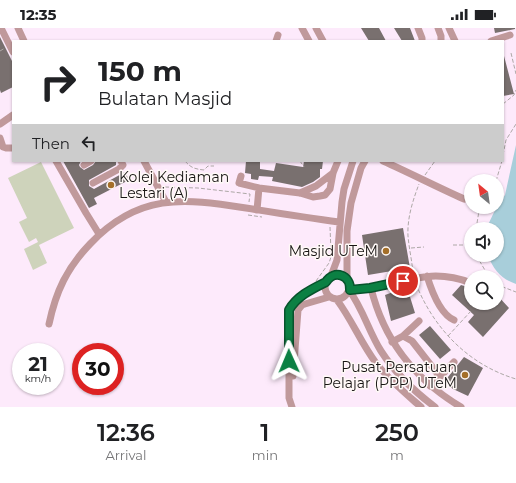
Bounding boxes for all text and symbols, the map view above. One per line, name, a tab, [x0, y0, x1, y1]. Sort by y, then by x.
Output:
text: 12:35	[20, 5, 56, 24]
text: 150 m	[98, 54, 182, 88]
icon: right	[32, 56, 84, 108]
text: Bulatan Masjid	[98, 88, 232, 110]
icon: left	[78, 132, 100, 154]
text: Then	[32, 134, 70, 153]
place label: Kolej Kediaman Lestari (A)	[119, 168, 229, 202]
north arrow	[464, 174, 504, 214]
map controls	[464, 174, 504, 310]
marker: Kolej Kediaman Lestari (A)	[106, 180, 116, 190]
button: sound	[464, 222, 504, 262]
place label: Masjid UTeM	[289, 242, 378, 260]
marker: Masjid UTeM	[381, 246, 391, 256]
pin	[386, 264, 420, 298]
icon: arrive	[392, 270, 414, 292]
button: search	[464, 270, 504, 310]
position arrow	[268, 340, 310, 382]
speed limit sign: 30	[72, 343, 124, 395]
text: 21	[28, 352, 48, 376]
place label: Pusat Persatuan Pelajar (PPP) UTeM	[323, 358, 457, 392]
marker: Pusat Persatuan Pelajar (PPP) UTeM	[460, 370, 470, 380]
text: km/h	[25, 372, 51, 385]
text: 12:36	[97, 418, 155, 447]
text: 1	[260, 418, 269, 447]
text: 250	[375, 418, 419, 447]
text: Arrival	[105, 447, 146, 463]
text: min	[252, 447, 278, 463]
text: m	[390, 447, 404, 463]

